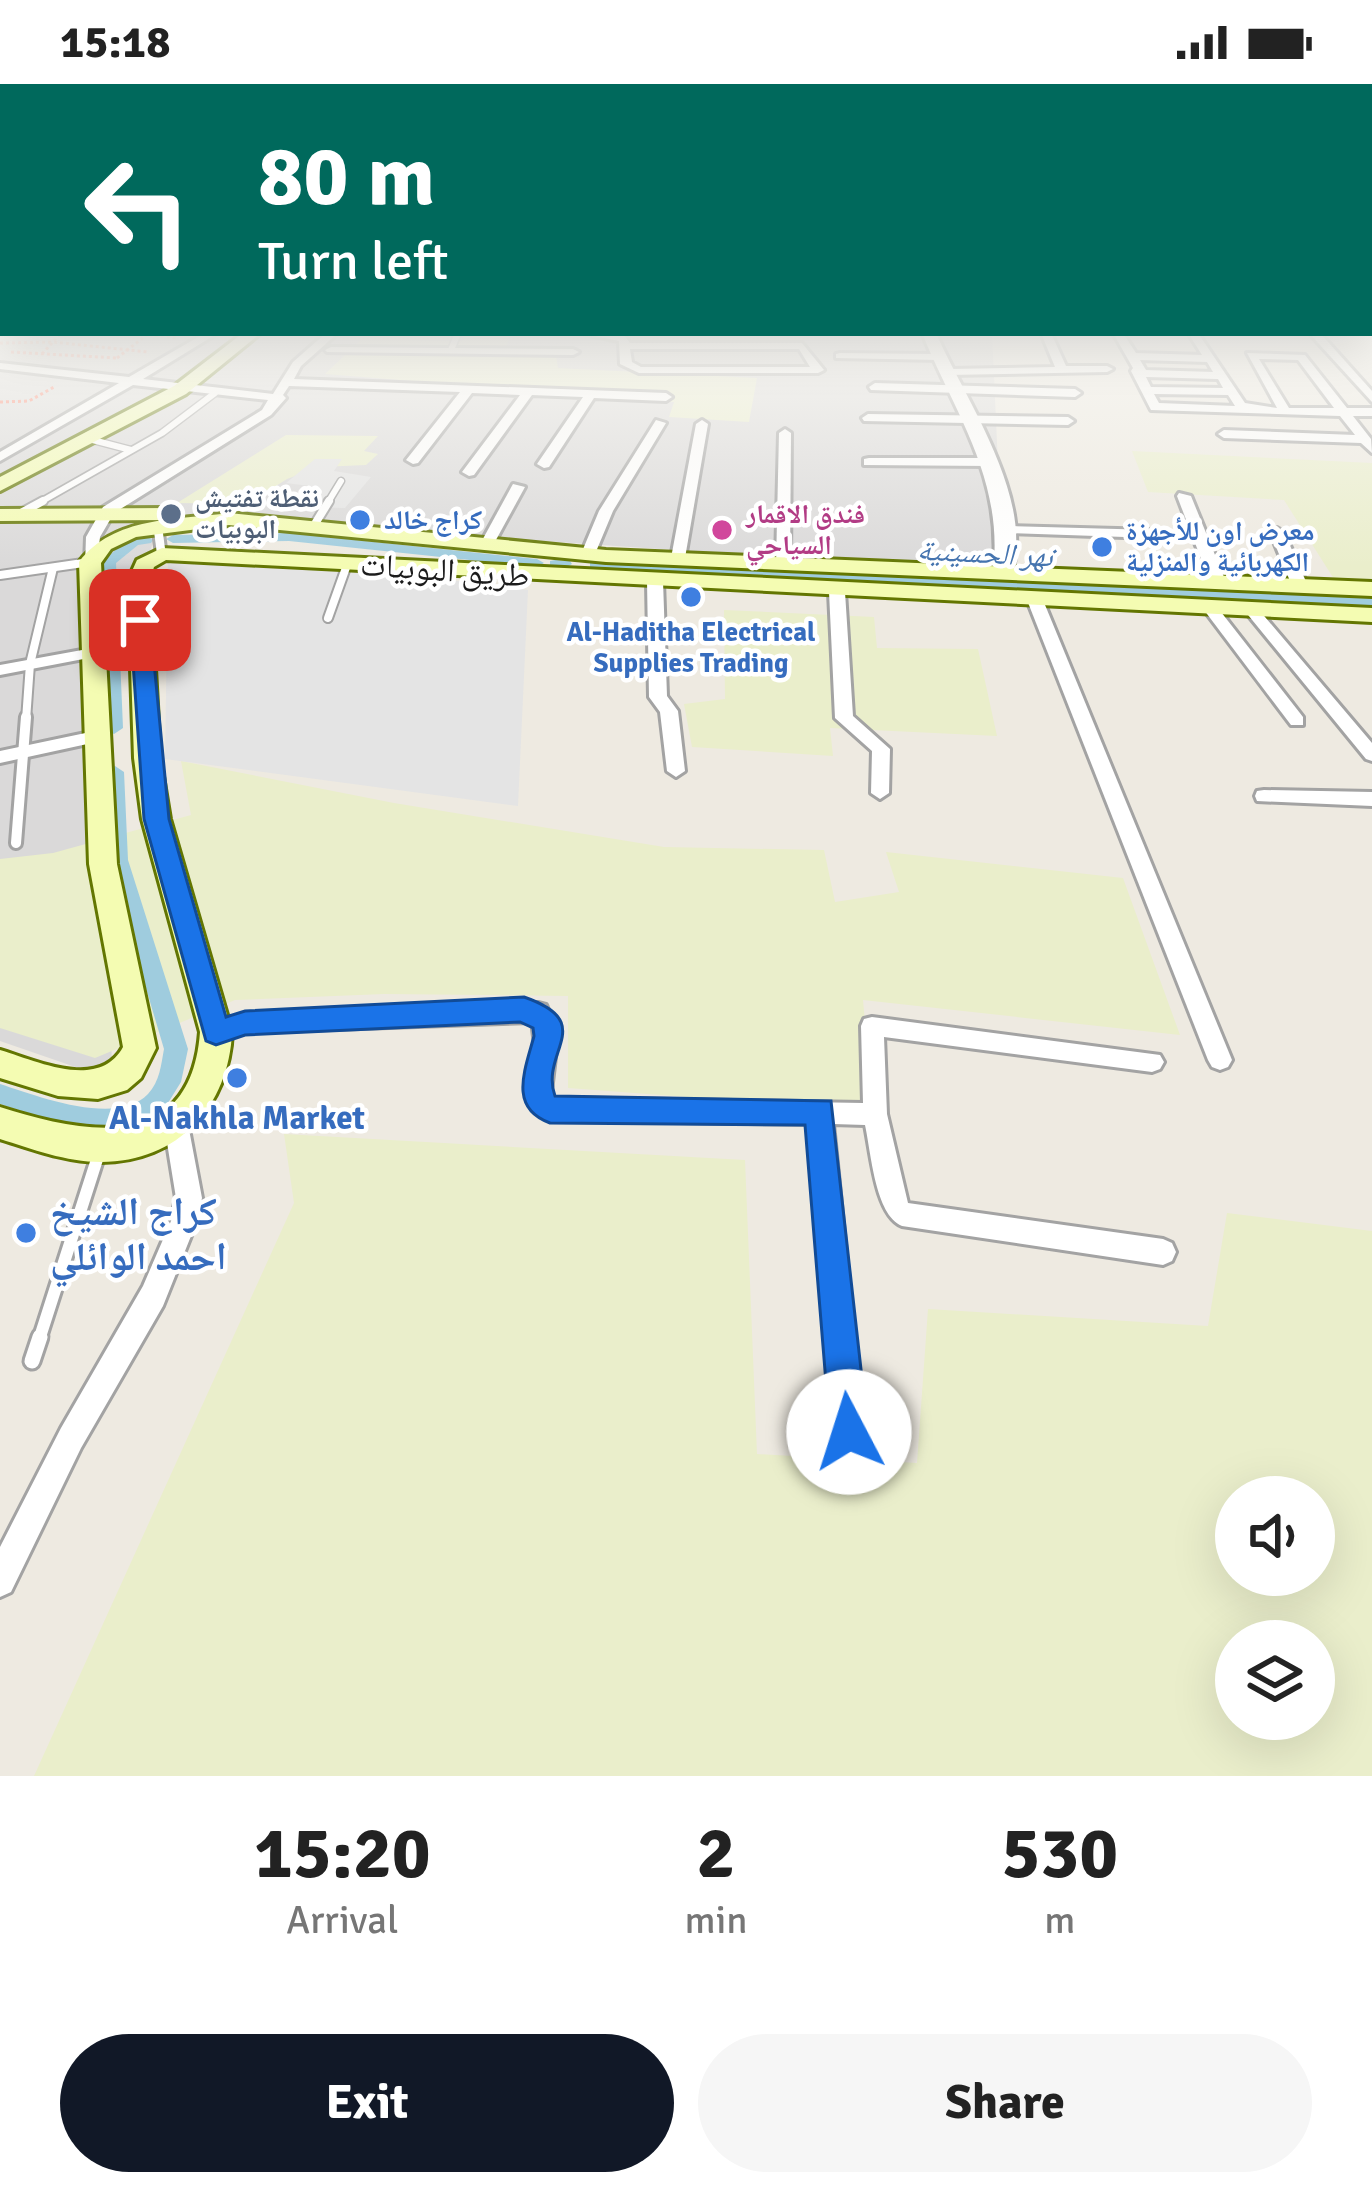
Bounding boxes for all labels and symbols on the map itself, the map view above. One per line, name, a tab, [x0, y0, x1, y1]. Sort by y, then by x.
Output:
place label: نقطة تفتيش البوبيات	[195, 482, 319, 546]
place label: فندق الاقمار السياحي	[745, 498, 865, 566]
marker: نقطة تفتيش البوبيات	[158, 501, 184, 527]
place label: كراج خالد	[384, 504, 482, 537]
marker: كراج خالد	[347, 507, 373, 533]
place label: معرض اون للأجهزة الكهربائية والمنزلية	[1126, 515, 1315, 579]
marker: فندق الاقمار السياحي	[709, 517, 735, 543]
water label: نهر الحسينية	[916, 531, 1058, 576]
marker: معرض اون للأجهزة الكهربائية والمنزلية	[1089, 534, 1115, 560]
street label: طريق البوبيات	[359, 544, 531, 597]
pin	[89, 569, 191, 671]
marker: Al-Haditha Electrical Supplies Trading	[678, 584, 704, 610]
place label: Al-Haditha Electrical Supplies Trading	[567, 616, 815, 680]
marker: Al-Nakhla Market	[224, 1065, 250, 1091]
place label: Al-Nakhla Market	[109, 1098, 365, 1139]
place label: كراج الشيخ احمد الوائلي	[50, 1188, 227, 1288]
marker: كراج الشيخ احمد الوائلي	[13, 1220, 39, 1246]
position arrow	[786, 1369, 912, 1495]

